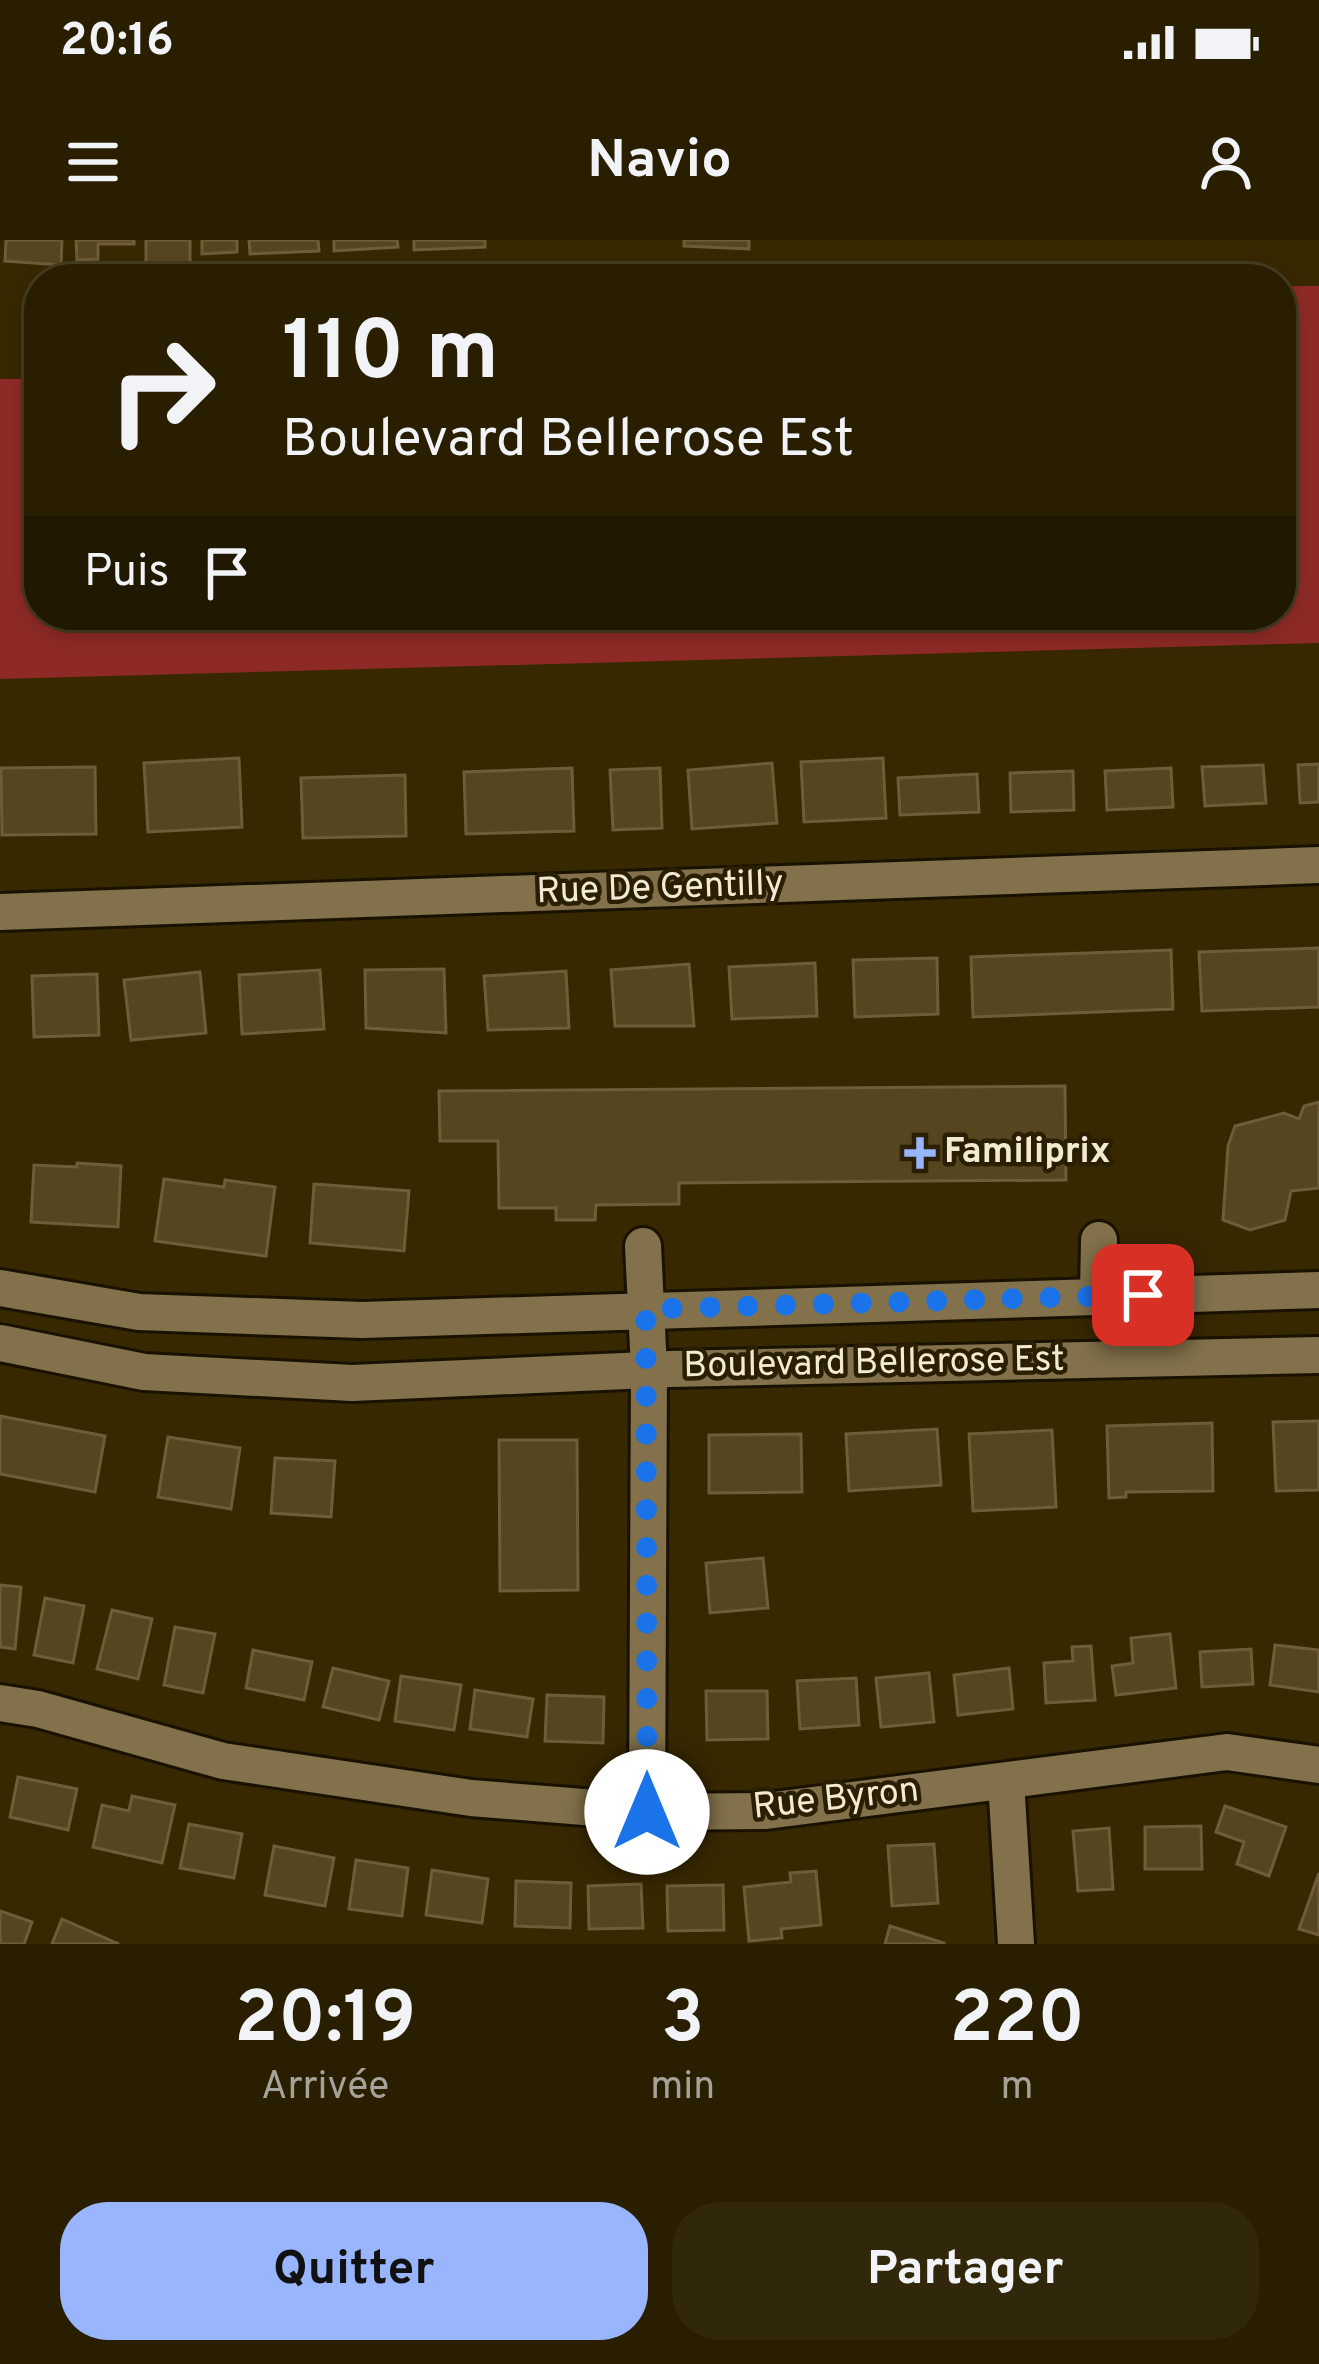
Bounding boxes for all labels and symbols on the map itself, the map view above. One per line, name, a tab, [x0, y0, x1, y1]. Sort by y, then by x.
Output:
street label: Rue De Gentilly	[536, 862, 784, 916]
place label: Familiprix	[944, 1130, 1110, 1176]
marker: Familiprix	[907, 1140, 933, 1166]
pin	[1092, 1244, 1194, 1346]
street label: Boulevard Bellerose Est	[683, 1338, 1065, 1390]
position arrow	[584, 1749, 710, 1875]
street label: Rue Byron	[751, 1768, 921, 1832]

